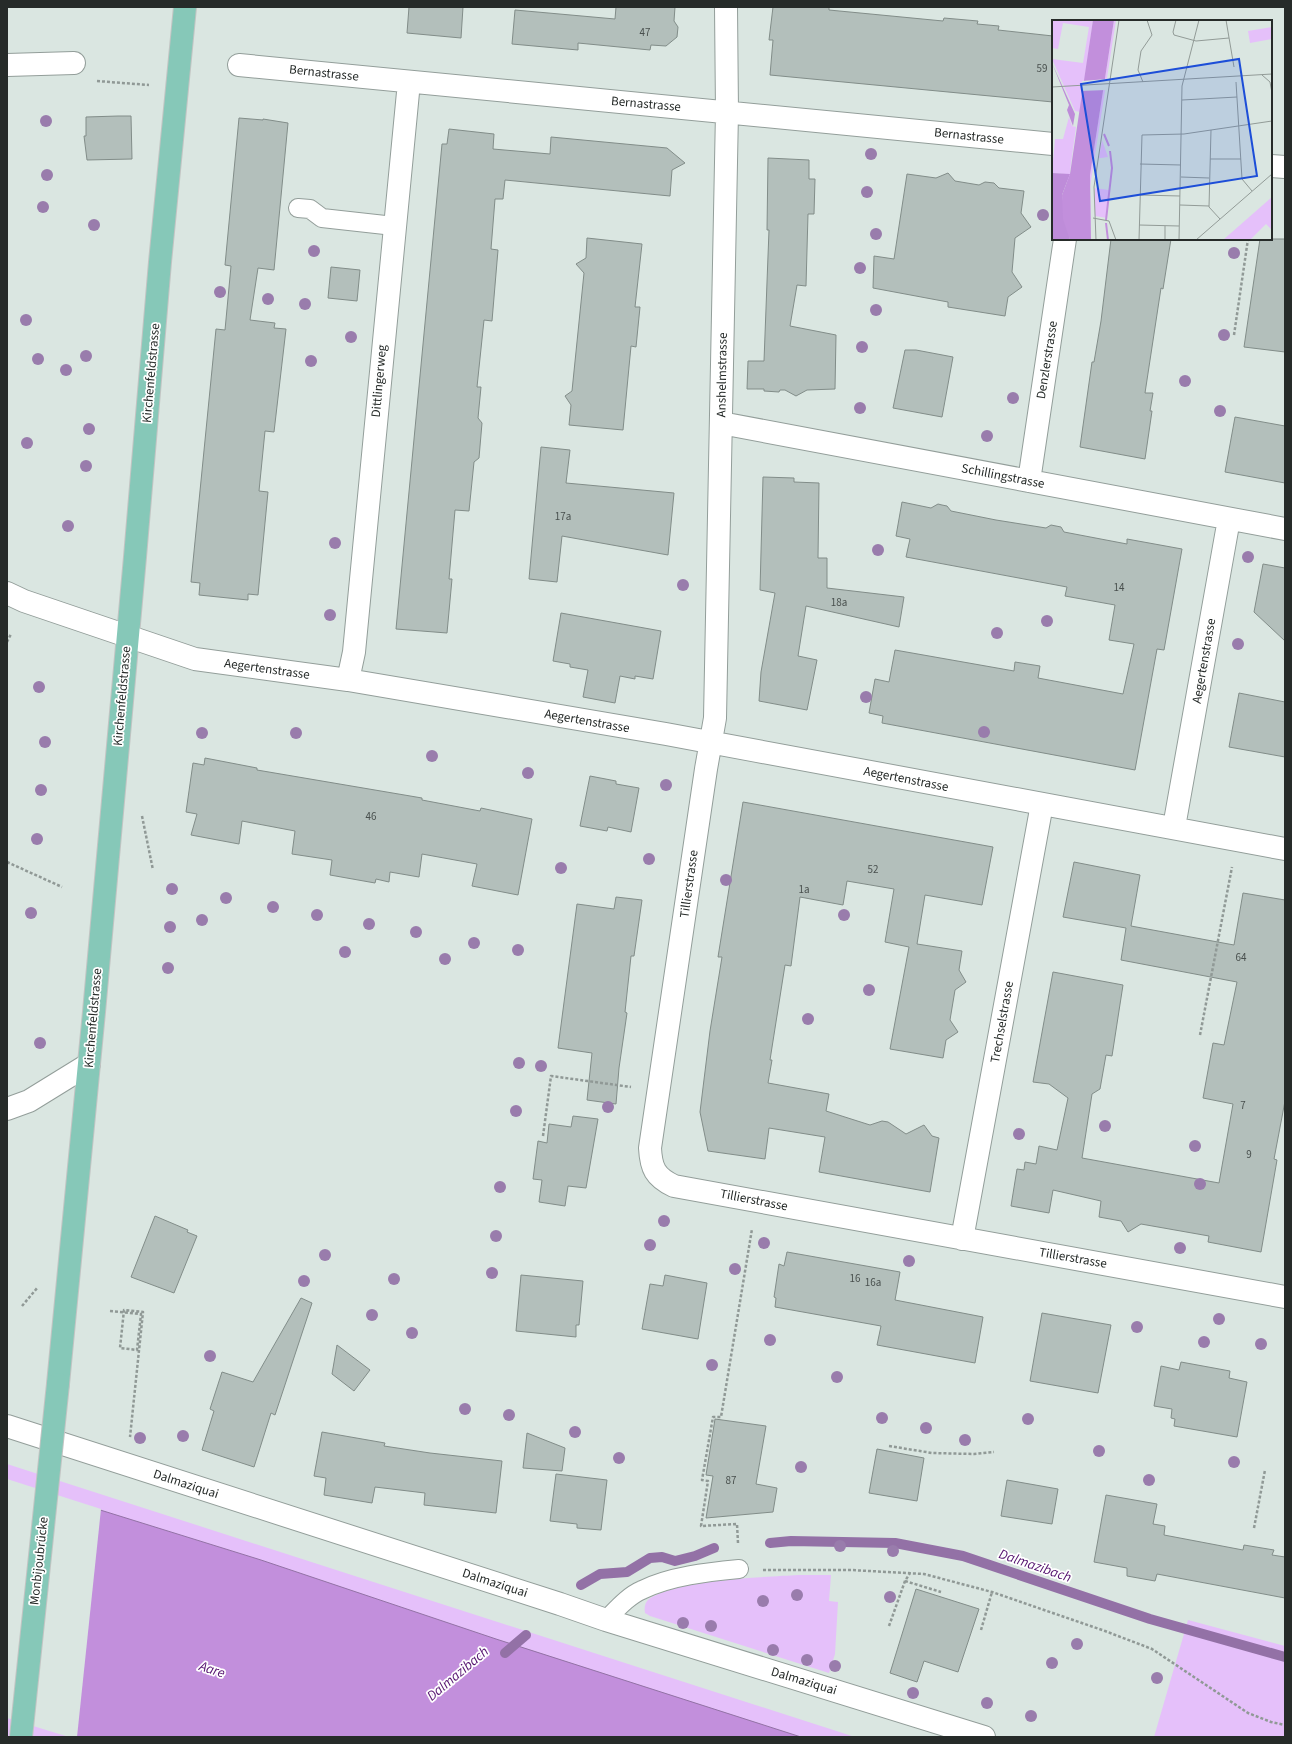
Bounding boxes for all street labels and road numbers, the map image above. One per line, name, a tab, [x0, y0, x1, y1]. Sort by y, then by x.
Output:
street label: Bernastrasse	[288, 60, 360, 86]
street label: Bernastrasse	[610, 92, 682, 116]
street label: Bernastrasse	[933, 123, 1005, 149]
street label: Denzlerstrasse	[1032, 320, 1062, 400]
street label: Kirchenfeldstrasse	[138, 322, 164, 424]
street label: Anshelmstrasse	[712, 332, 732, 418]
street label: Dittlingerweg	[367, 343, 391, 418]
street label: Schillingstrasse	[960, 459, 1046, 493]
street label: Aegertenstrasse	[1188, 617, 1220, 705]
street label: Kirchenfeldstrasse	[109, 645, 135, 747]
street label: Aegertenstrasse	[223, 654, 311, 684]
street label: Aegertenstrasse	[543, 705, 631, 737]
street label: Aegertenstrasse	[862, 762, 950, 796]
street label: Tillierstrasse	[675, 849, 703, 919]
street label: Kirchenfeldstrasse	[80, 967, 106, 1069]
street label: Trechselstrasse	[986, 980, 1018, 1064]
street label: Tillierstrasse	[719, 1185, 789, 1215]
street label: Tillierstrasse	[1038, 1243, 1108, 1273]
street label: Dalmaziquai	[151, 1465, 221, 1503]
street label: Monbijoubrücke	[25, 1516, 53, 1606]
street label: Dalmaziquai	[460, 1564, 530, 1602]
street label: Dalmaziquai	[769, 1662, 839, 1700]

